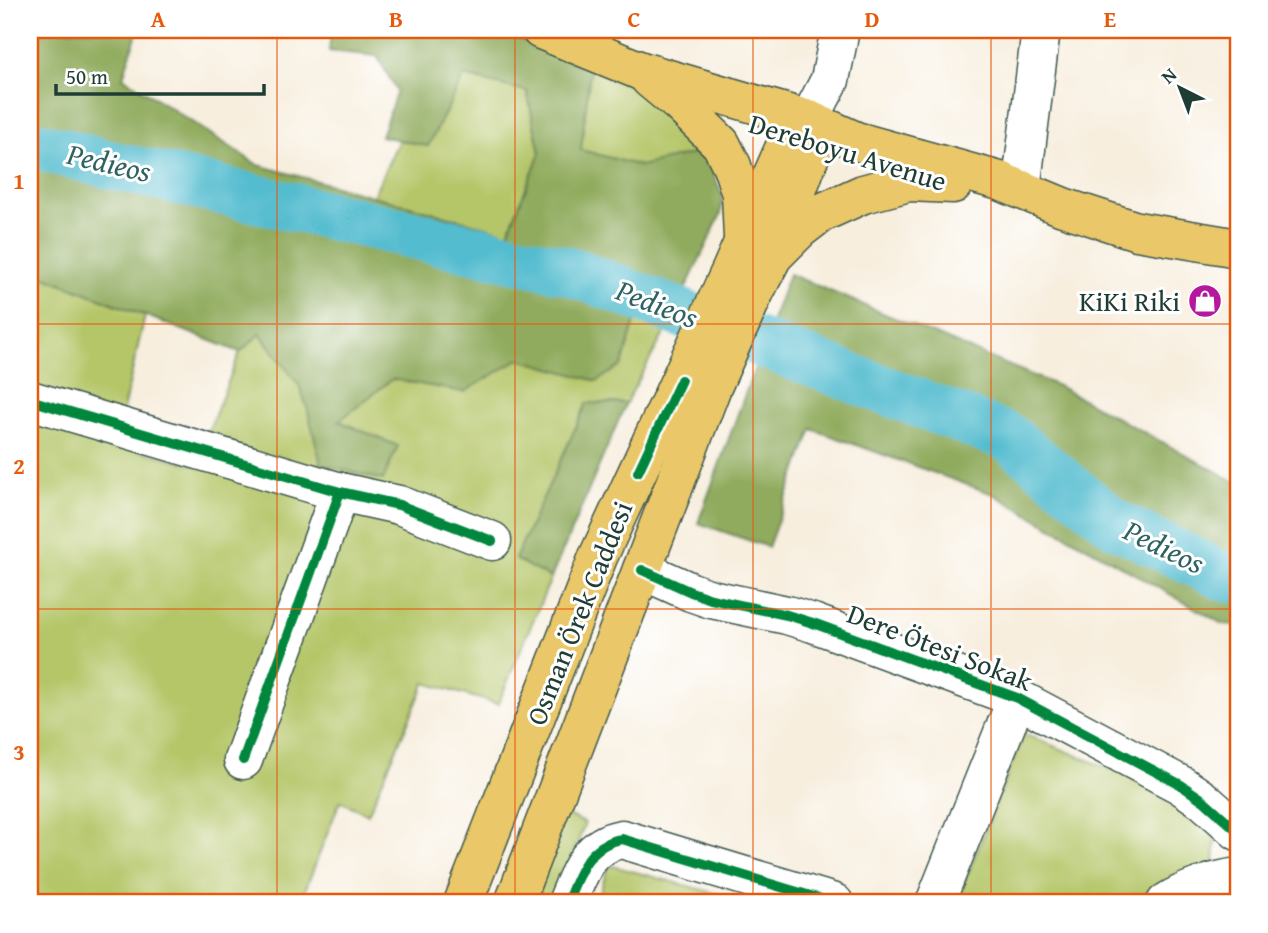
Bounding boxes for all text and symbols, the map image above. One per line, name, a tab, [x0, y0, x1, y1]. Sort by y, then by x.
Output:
text: A	[151, 2, 166, 35]
text: B	[389, 2, 403, 35]
text: C	[627, 2, 641, 35]
text: D	[865, 2, 880, 35]
text: E	[1104, 2, 1116, 35]
scale bar	[56, 52, 264, 96]
north arrow	[1146, 52, 1216, 122]
text: 50 m	[66, 61, 108, 92]
text: N	[1155, 61, 1183, 90]
street label: Dereboyu Avenue	[744, 102, 952, 201]
water label: Pedieos	[62, 131, 156, 193]
text: 1	[13, 164, 25, 197]
water label: Pedieos	[609, 267, 705, 339]
place label: KiKi Riki	[1079, 280, 1180, 321]
shop icon: KiKi Riki	[1186, 282, 1224, 320]
text: 2	[13, 449, 25, 482]
street label: Osman Örek Caddesi	[515, 495, 642, 731]
water label: Pedieos	[1116, 507, 1212, 585]
street label: Dere Ötesi Sokak	[842, 592, 1039, 701]
text: 3	[13, 735, 25, 768]

